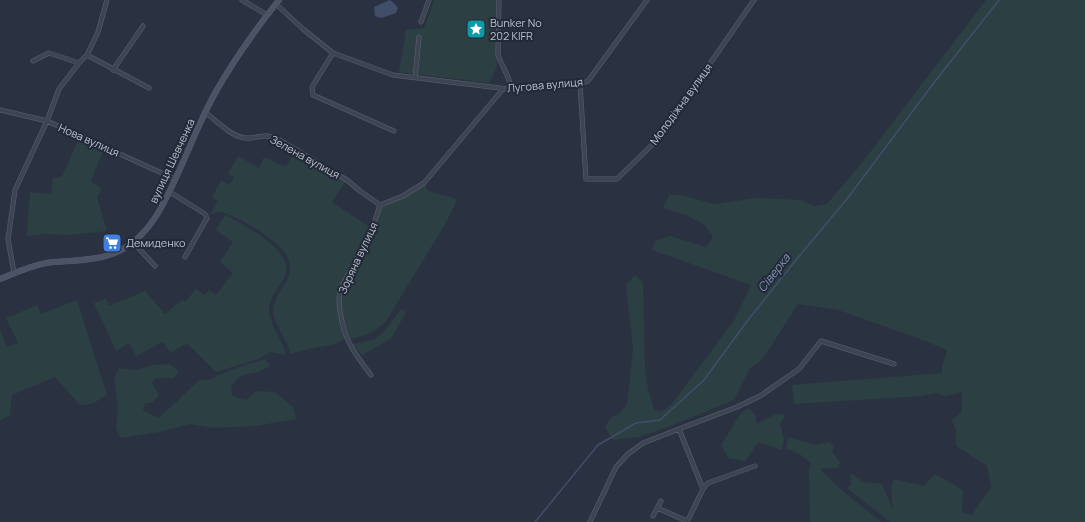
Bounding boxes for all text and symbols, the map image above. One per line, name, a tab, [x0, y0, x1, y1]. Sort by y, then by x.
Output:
place label: Bunker No 202 KIFR	[490, 15, 542, 43]
place icon: Bunker No 202 KIFR	[465, 18, 487, 40]
street label: Молодіжна вулиця	[646, 60, 715, 147]
street label: Лугова вулиця	[506, 74, 584, 95]
street label: вулиця Шевченка	[145, 116, 198, 206]
street label: Нова вулиця	[56, 119, 122, 160]
street label: Зелена вулиця	[268, 131, 343, 182]
street label: Зоряна вулиця	[334, 220, 381, 296]
supermarket icon: Демиденко	[101, 232, 123, 254]
place label: Демиденко	[126, 235, 186, 250]
water label: Сіверка	[753, 249, 795, 295]

